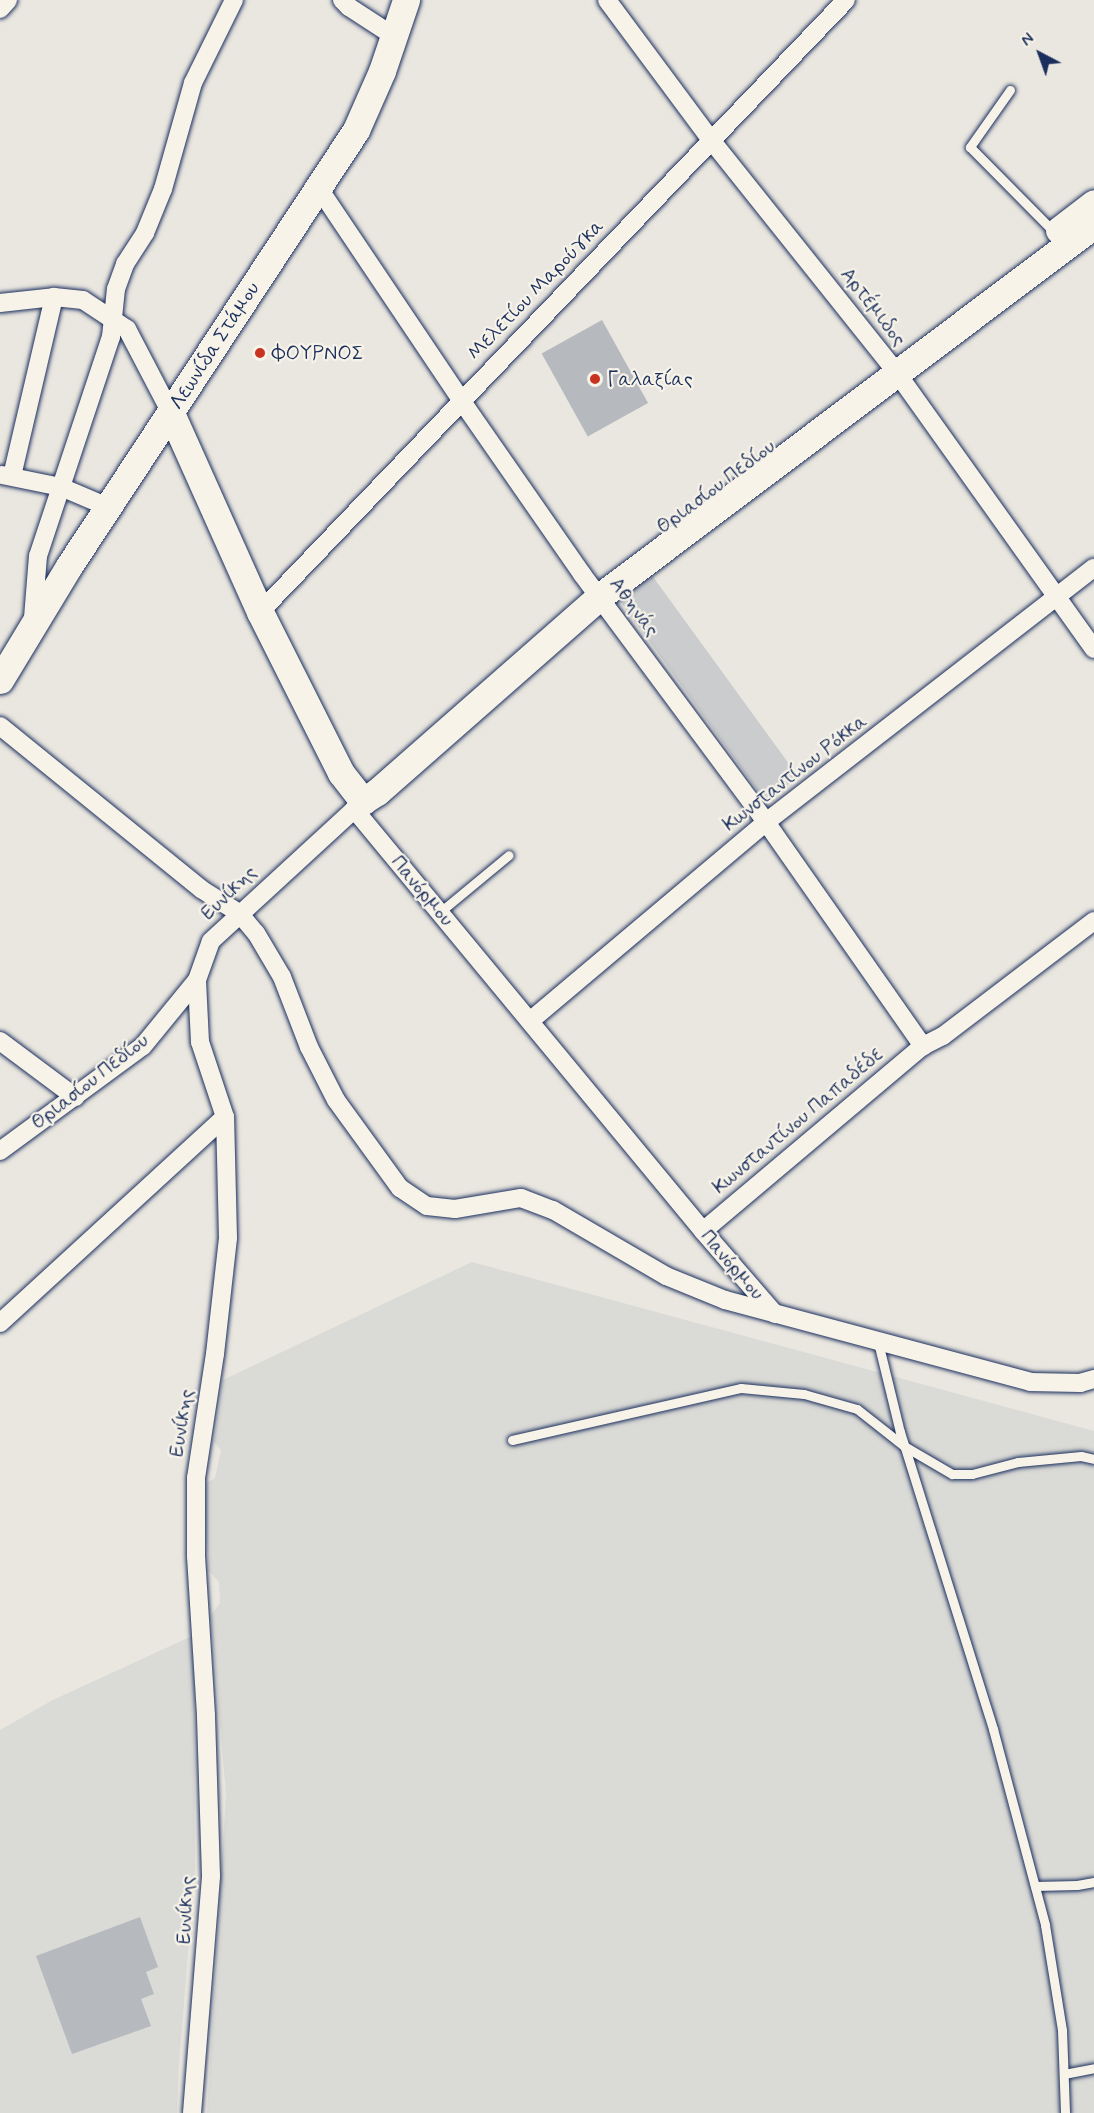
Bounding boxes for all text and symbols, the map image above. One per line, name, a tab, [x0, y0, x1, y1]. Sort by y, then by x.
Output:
north arrow	[1010, 24, 1070, 84]
text: N	[1017, 29, 1039, 51]
street label: Μελετίου Μαρούγκα	[463, 215, 609, 365]
street label: Αρτέμιδος	[835, 263, 911, 351]
street label: Λεωνίδα Στάμου	[165, 278, 265, 414]
place label: ΦΟΥΡΝΟΣ	[272, 341, 364, 365]
marker: ΦΟΥΡΝΟΣ	[253, 346, 267, 360]
place label: Γαλαξίας	[607, 367, 693, 391]
marker: Γαλαξίας	[588, 372, 602, 386]
street label: Θριασίου Πεδίου	[652, 435, 780, 539]
street label: Αθηνάς	[604, 573, 664, 641]
street label: Κωνσταντίνου Ρόκκα	[718, 709, 872, 837]
street label: Πανόρμου	[385, 851, 459, 931]
street label: Ευνίκης	[196, 861, 262, 925]
street label: Θριασίου Πεδίου	[27, 1029, 153, 1135]
street label: Κωνσταντίνου Παπαδέδε	[708, 1043, 888, 1199]
street label: Πανόρμου	[695, 1225, 769, 1305]
street label: Ευνίκης	[165, 1387, 199, 1459]
street label: Ευνίκης	[172, 1875, 200, 1945]

